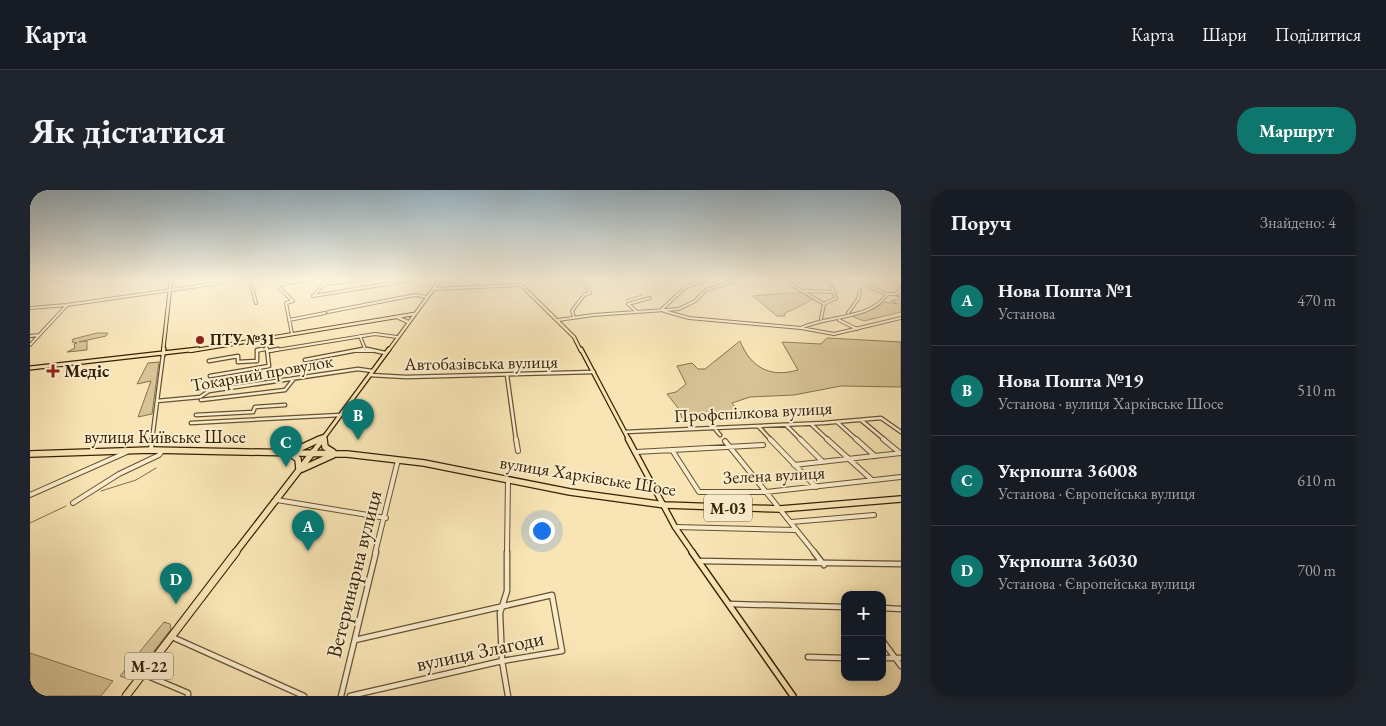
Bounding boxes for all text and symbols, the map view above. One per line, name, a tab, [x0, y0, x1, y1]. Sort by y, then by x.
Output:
text: Карта	[25, 19, 87, 50]
text: Карта	[1131, 23, 1174, 46]
text: Шари	[1202, 23, 1247, 46]
text: Поділитися	[1275, 23, 1361, 46]
button: Маршрут	[1237, 107, 1356, 154]
text: Як дістатися	[30, 108, 225, 153]
text: Поруч	[951, 209, 1011, 236]
text: Знайдено: 4	[1260, 212, 1336, 233]
text: Нова Пошта №1	[998, 278, 1133, 303]
text: A	[961, 290, 973, 311]
text: 470 m	[1297, 290, 1336, 311]
text: Установа	[998, 303, 1055, 324]
place label: ПТУ №31	[210, 330, 275, 349]
marker: ПТУ №31	[194, 334, 206, 346]
street label: Токарний провулок	[189, 349, 335, 396]
street label: Автобазівська вулиця	[403, 350, 558, 375]
place label: Медіс	[64, 359, 110, 382]
marker: Медіс	[46, 364, 60, 378]
text: Нова Пошта №19	[998, 368, 1143, 393]
text: B	[962, 380, 972, 401]
text: 510 m	[1297, 380, 1336, 401]
text: Установа · вулиця Харківське Шосе	[998, 393, 1223, 414]
street label: Профспілкова вулиця	[673, 396, 833, 427]
pin: B	[342, 399, 374, 440]
street label: вулиця Київське Шосе	[84, 425, 246, 448]
pin: C	[270, 426, 302, 467]
street label: вулиця Харківське Шосе	[498, 450, 678, 501]
text: Укрпошта 36008	[998, 458, 1137, 483]
street label: Зелена вулиця	[722, 460, 826, 489]
text: C	[961, 470, 973, 491]
text: 610 m	[1297, 470, 1336, 491]
text: Установа · Європейська вулиця	[998, 483, 1195, 504]
street label: Ветеринарна вулиця	[320, 487, 387, 660]
road number: М-03	[704, 494, 752, 522]
pin: A	[292, 510, 324, 551]
your location	[529, 518, 555, 544]
text: Укрпошта 36030	[998, 548, 1137, 573]
text: D	[961, 560, 973, 581]
text: 700 m	[1297, 560, 1336, 581]
pin: D	[160, 563, 192, 604]
text: Установа · Європейська вулиця	[998, 573, 1195, 594]
map controls	[841, 591, 886, 681]
button: +	[841, 591, 886, 636]
street label: вулиця Злагоди	[414, 624, 546, 677]
button: −	[841, 636, 886, 681]
road number: М-22	[125, 652, 173, 680]

